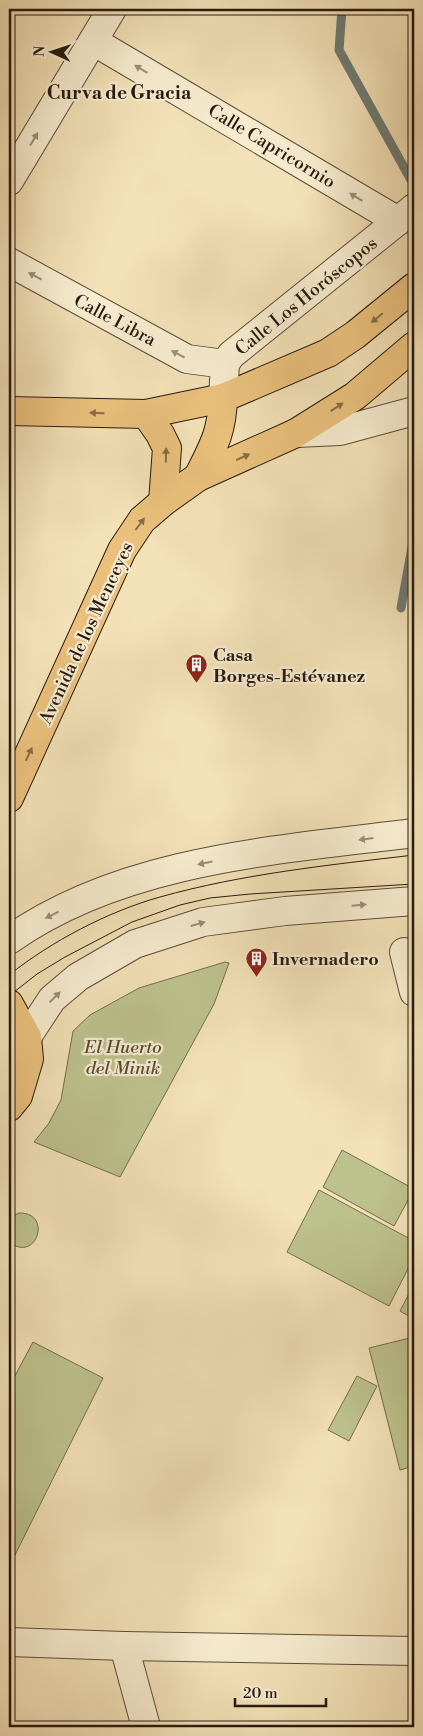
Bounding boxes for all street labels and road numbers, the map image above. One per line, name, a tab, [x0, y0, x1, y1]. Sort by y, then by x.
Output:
street label: Calle Capricornio	[204, 99, 340, 194]
street label: Calle Los Horóscopos	[231, 232, 382, 361]
street label: Calle Libra	[70, 289, 161, 352]
street label: Avenida de los Menceyes	[34, 538, 139, 729]

